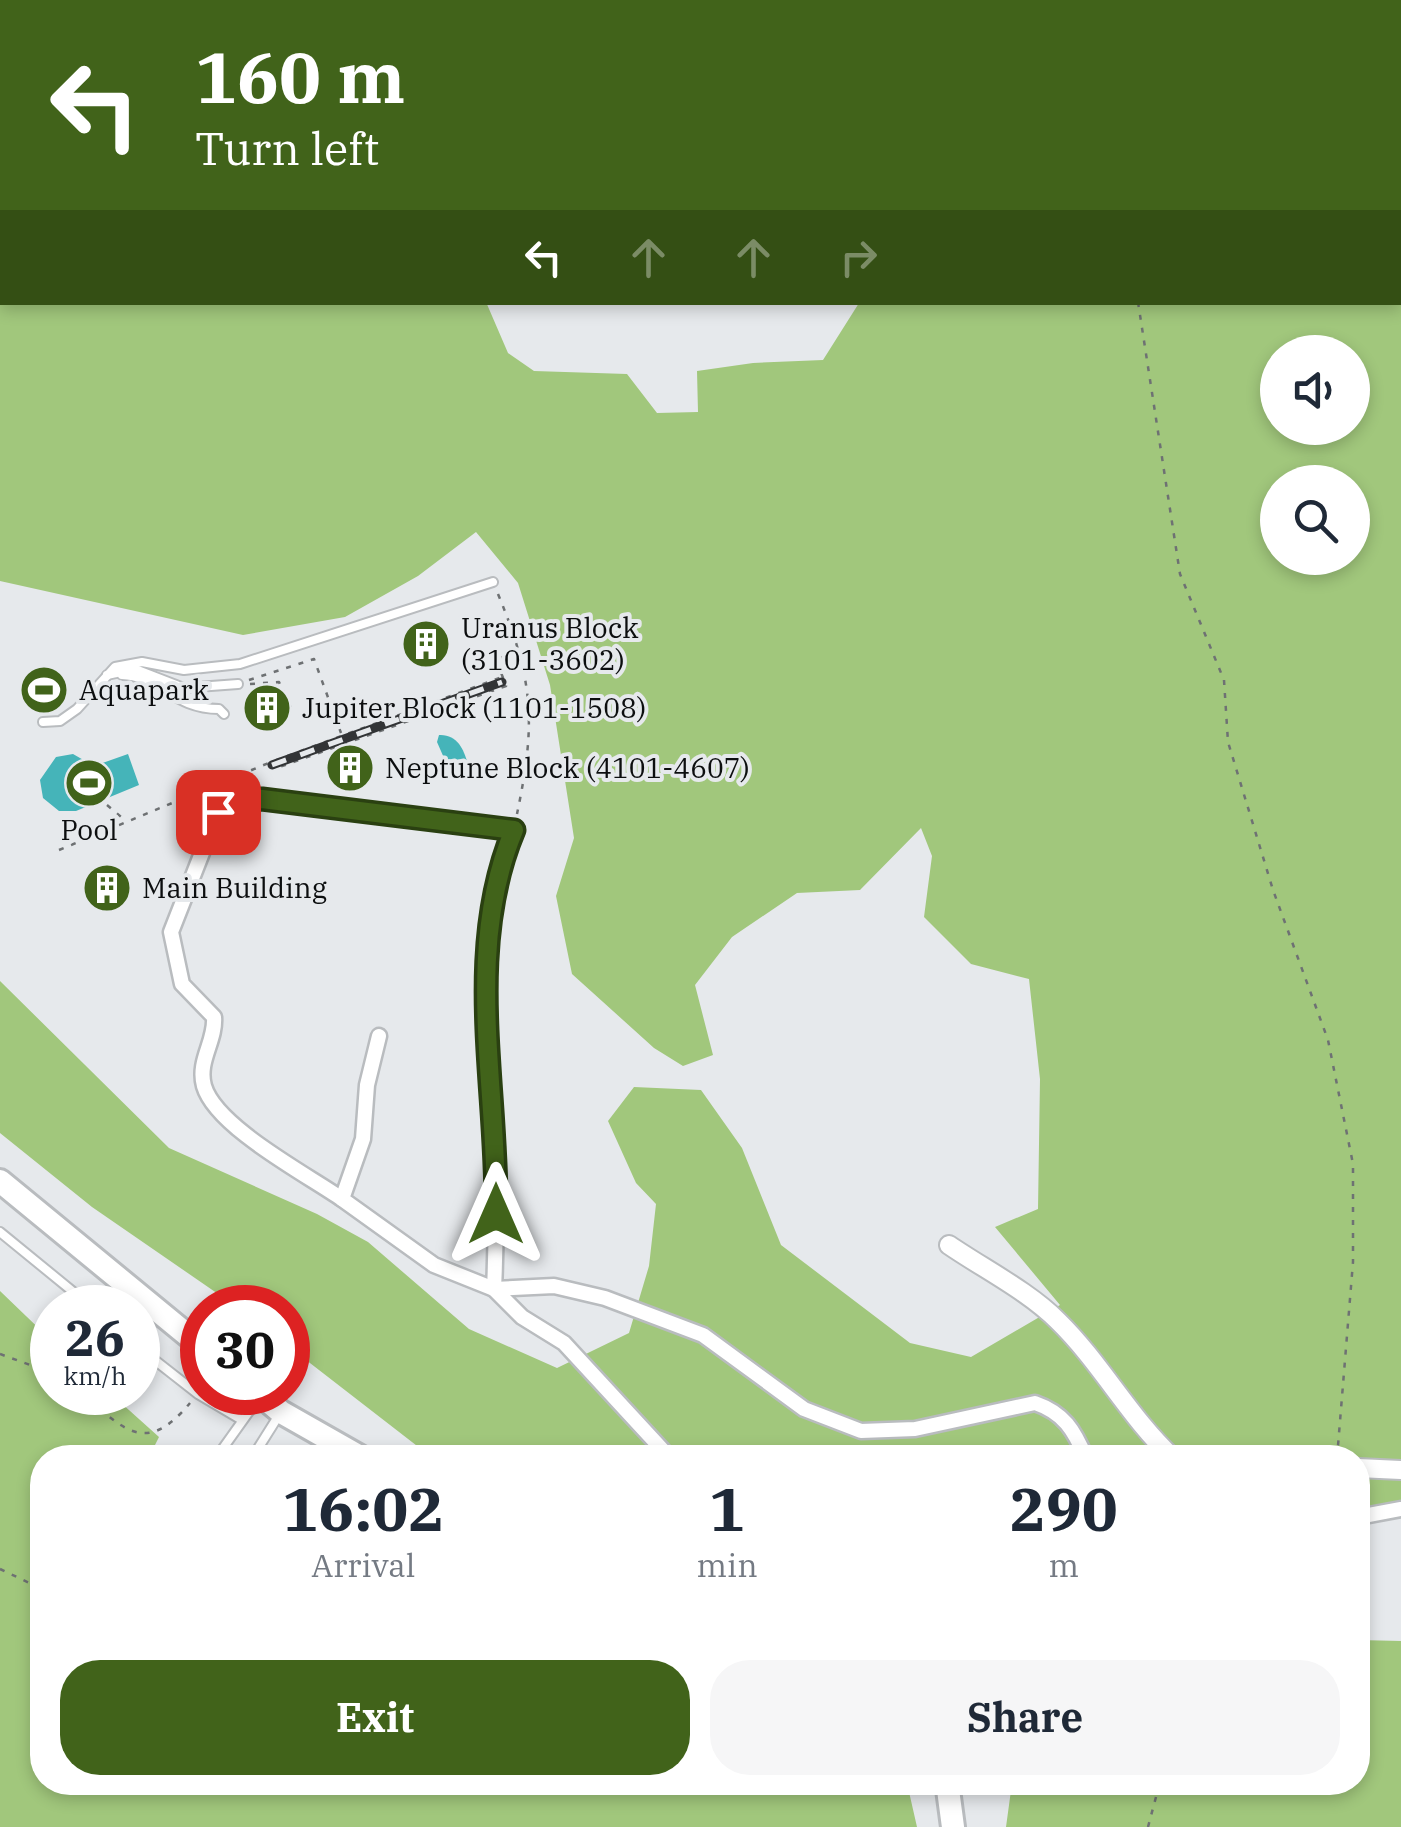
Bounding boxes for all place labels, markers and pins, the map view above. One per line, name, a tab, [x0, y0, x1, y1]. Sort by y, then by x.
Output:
place label: Uranus Block (3101-3602)	[461, 609, 639, 678]
building icon: Uranus Block (3101-3602)	[400, 618, 452, 670]
sports icon: Aquapark	[18, 664, 70, 716]
place label: Aquapark	[79, 671, 210, 708]
building icon: Jupiter Block (1101-1508)	[241, 682, 293, 734]
place label: Jupiter Block (1101-1508)	[302, 689, 646, 726]
building icon: Neptune Block (4101-4607)	[324, 742, 376, 794]
place label: Neptune Block (4101-4607)	[385, 749, 750, 786]
sports icon: Pool	[63, 757, 115, 809]
pin	[176, 770, 261, 855]
place label: Pool	[60, 811, 118, 848]
building icon: Main Building	[81, 862, 133, 914]
place label: Main Building	[142, 869, 327, 906]

